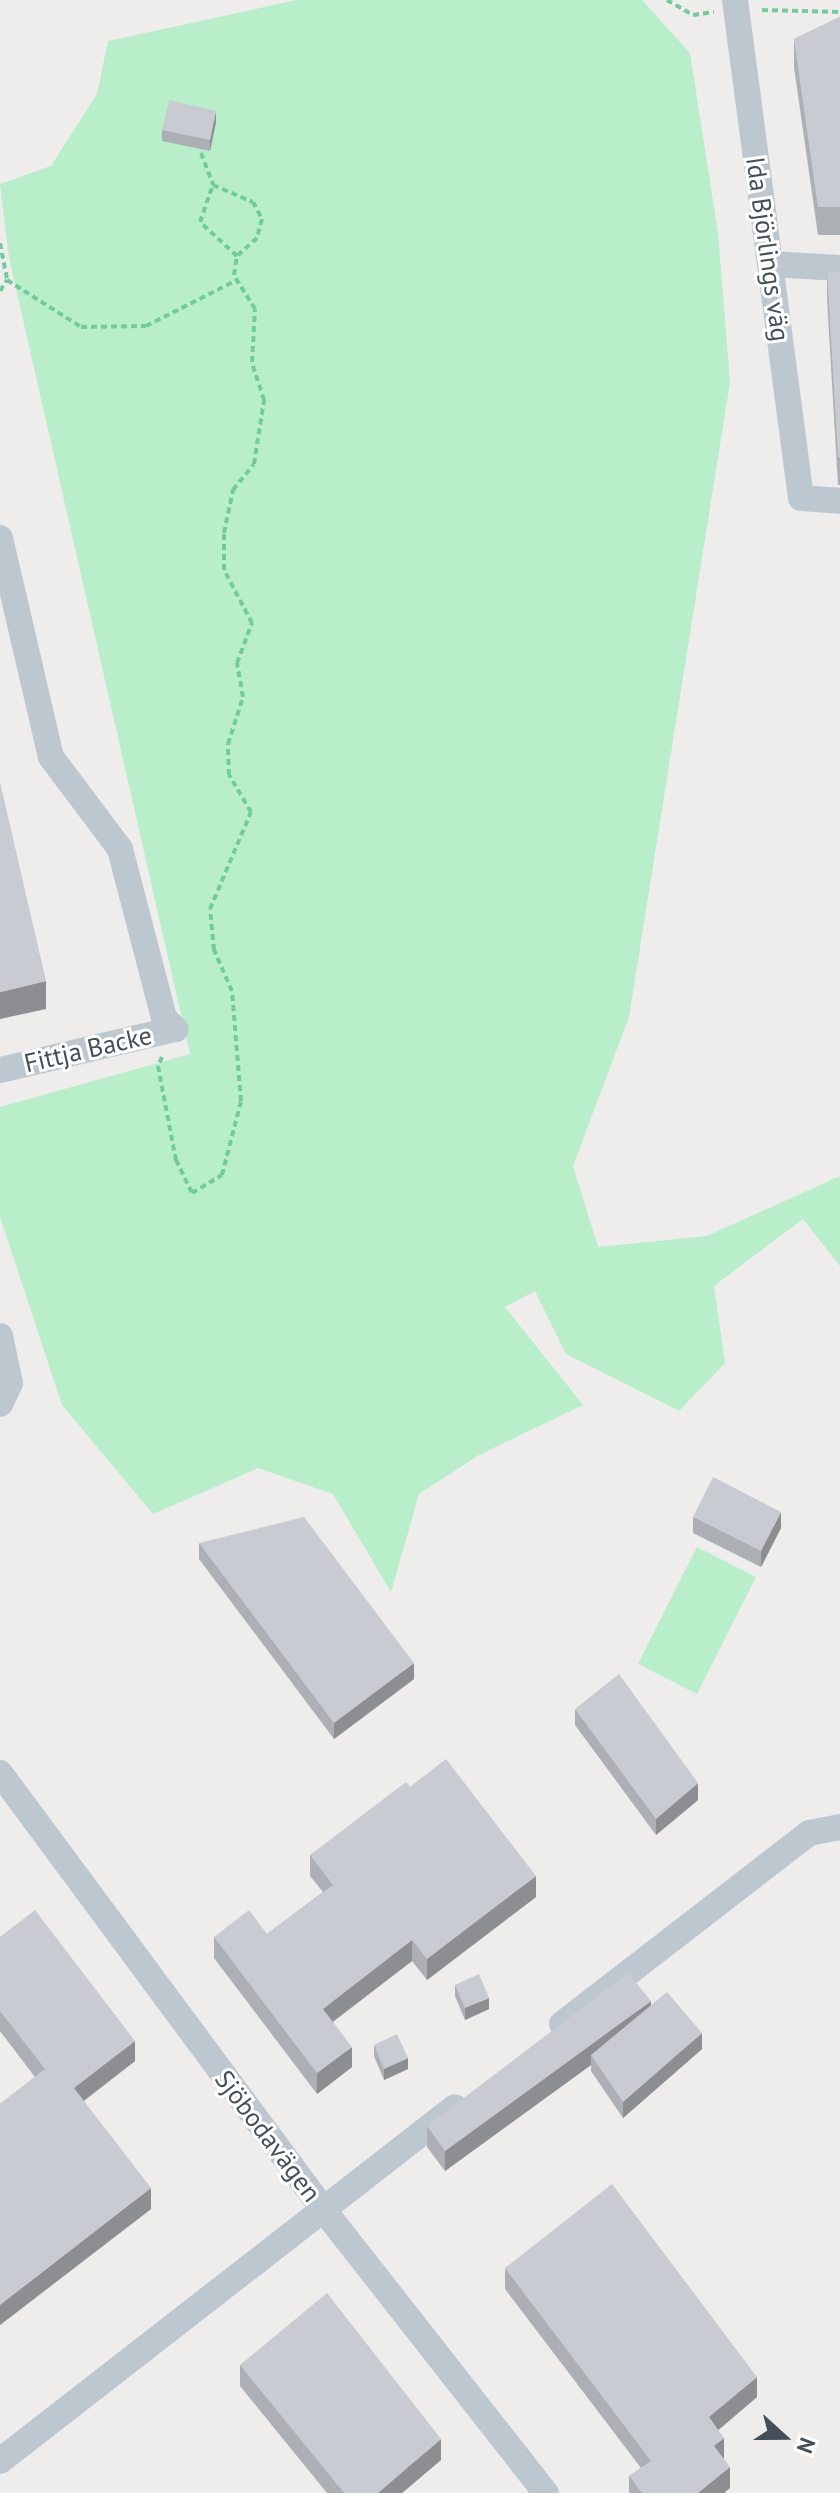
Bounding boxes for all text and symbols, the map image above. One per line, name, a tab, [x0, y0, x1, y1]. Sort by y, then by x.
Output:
street label: Ida Björlings väg	[740, 155, 796, 343]
street label: Fittja Backe	[21, 1019, 155, 1079]
street label: Sjöbodavägen	[208, 2064, 328, 2208]
north arrow	[744, 2397, 824, 2477]
text: N	[791, 2434, 822, 2457]

